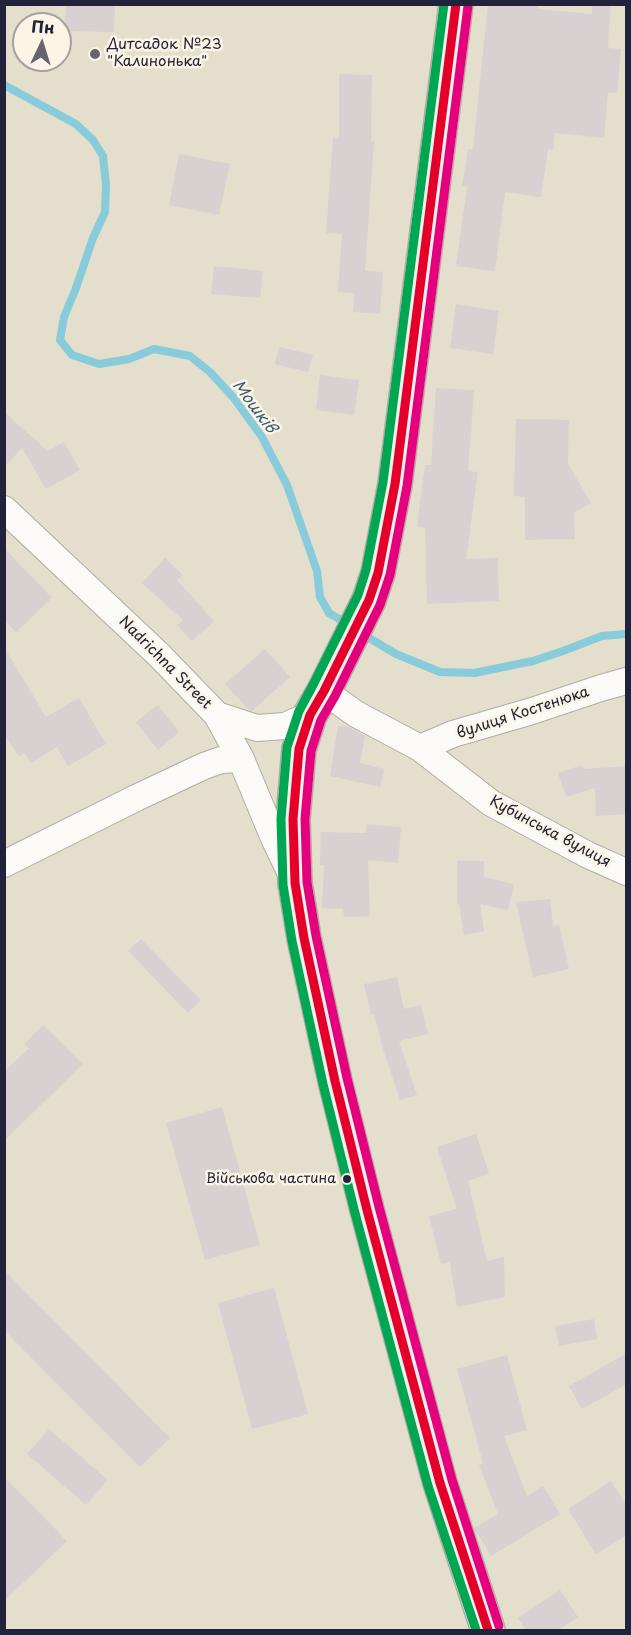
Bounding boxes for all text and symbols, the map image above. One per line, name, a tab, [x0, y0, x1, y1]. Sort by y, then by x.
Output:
north arrow	[12, 12, 72, 72]
text: Пн	[31, 13, 56, 39]
place label: Дитсадок №23 "Калинонька"	[107, 36, 222, 71]
marker: Дитсадок №23 "Калинонька"	[88, 47, 102, 61]
water label: Мошків	[228, 377, 280, 437]
street label: Nadrichna Street	[115, 613, 215, 713]
street label: вулиця Костенюка	[455, 683, 591, 743]
street label: Кубинська вулиця	[486, 792, 614, 872]
place label: Військова частина	[206, 1171, 336, 1187]
marker: Військова частина	[341, 1173, 353, 1185]

